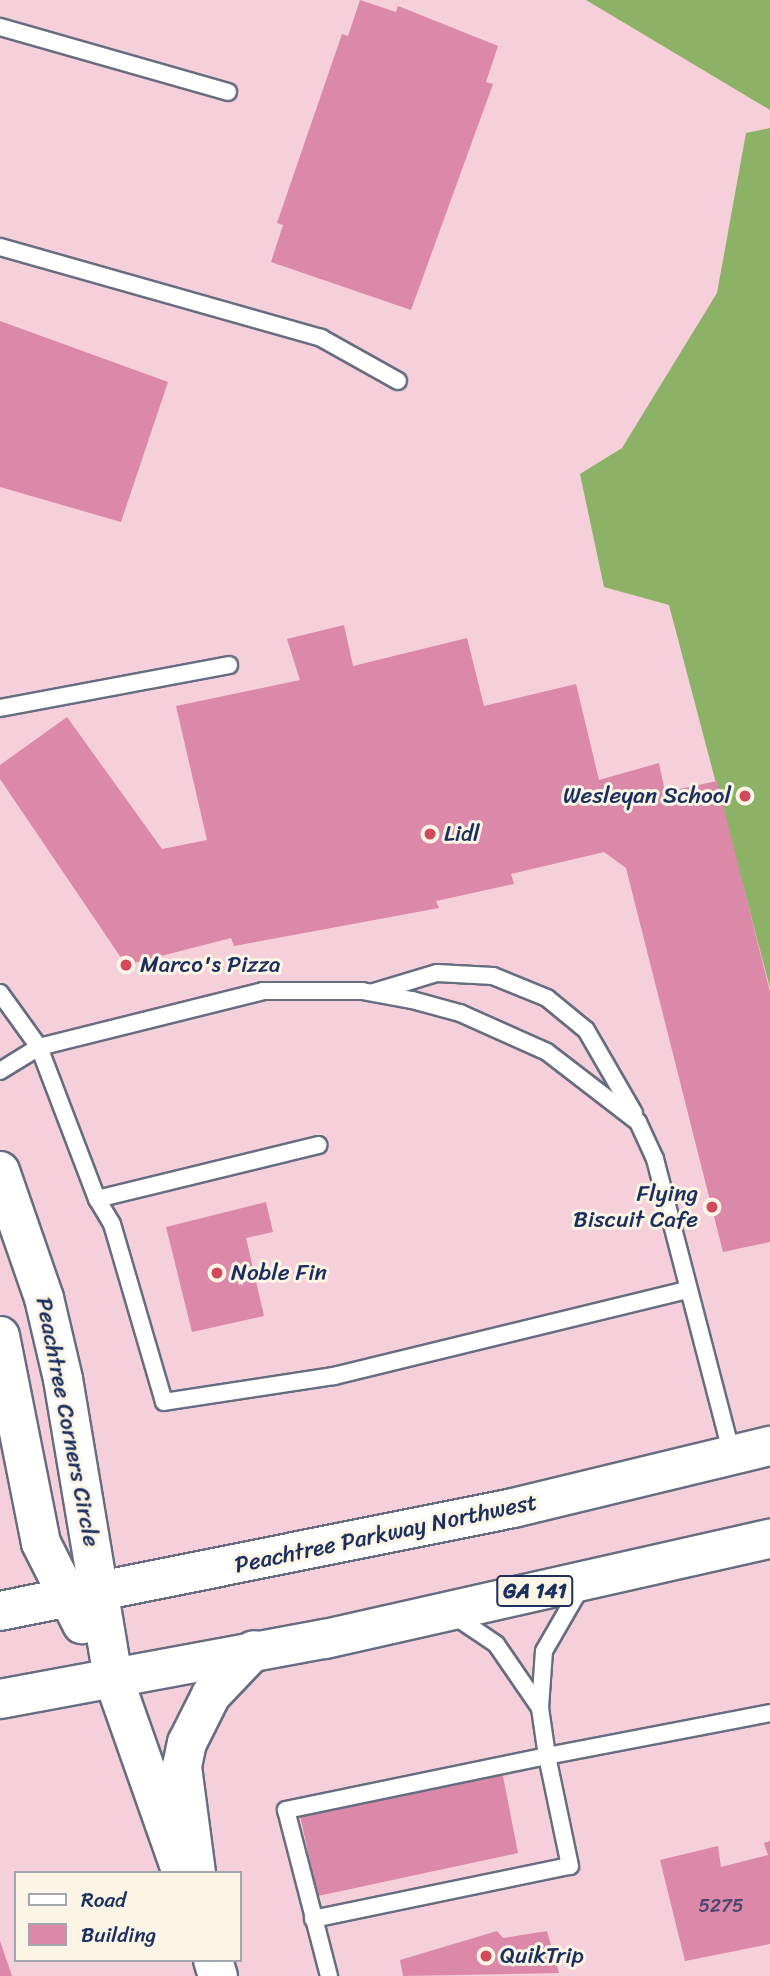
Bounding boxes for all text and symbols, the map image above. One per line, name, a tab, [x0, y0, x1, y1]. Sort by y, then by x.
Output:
place label: Wesleyan School	[563, 782, 731, 810]
marker: Wesleyan School	[737, 788, 753, 804]
place label: Lidl	[444, 820, 480, 848]
marker: Lidl	[422, 826, 438, 842]
place label: Marco's Pizza	[140, 951, 281, 979]
marker: Marco's Pizza	[118, 957, 134, 973]
place label: Flying Biscuit Cafe	[573, 1180, 698, 1234]
marker: Flying Biscuit Cafe	[704, 1199, 720, 1215]
place label: Noble Fin	[231, 1259, 327, 1287]
marker: Noble Fin	[209, 1265, 225, 1281]
street label: Peachtree Corners Circle	[29, 1295, 105, 1549]
street label: Peachtree Parkway Northwest	[233, 1489, 539, 1579]
road number: GA 141	[495, 1574, 575, 1608]
legend	[14, 1871, 242, 1962]
text: Road	[81, 1881, 126, 1919]
house number: 5275	[698, 1895, 744, 1917]
text: Building	[81, 1916, 156, 1954]
place label: QuikTrip	[500, 1942, 584, 1970]
marker: QuikTrip	[478, 1948, 494, 1964]

